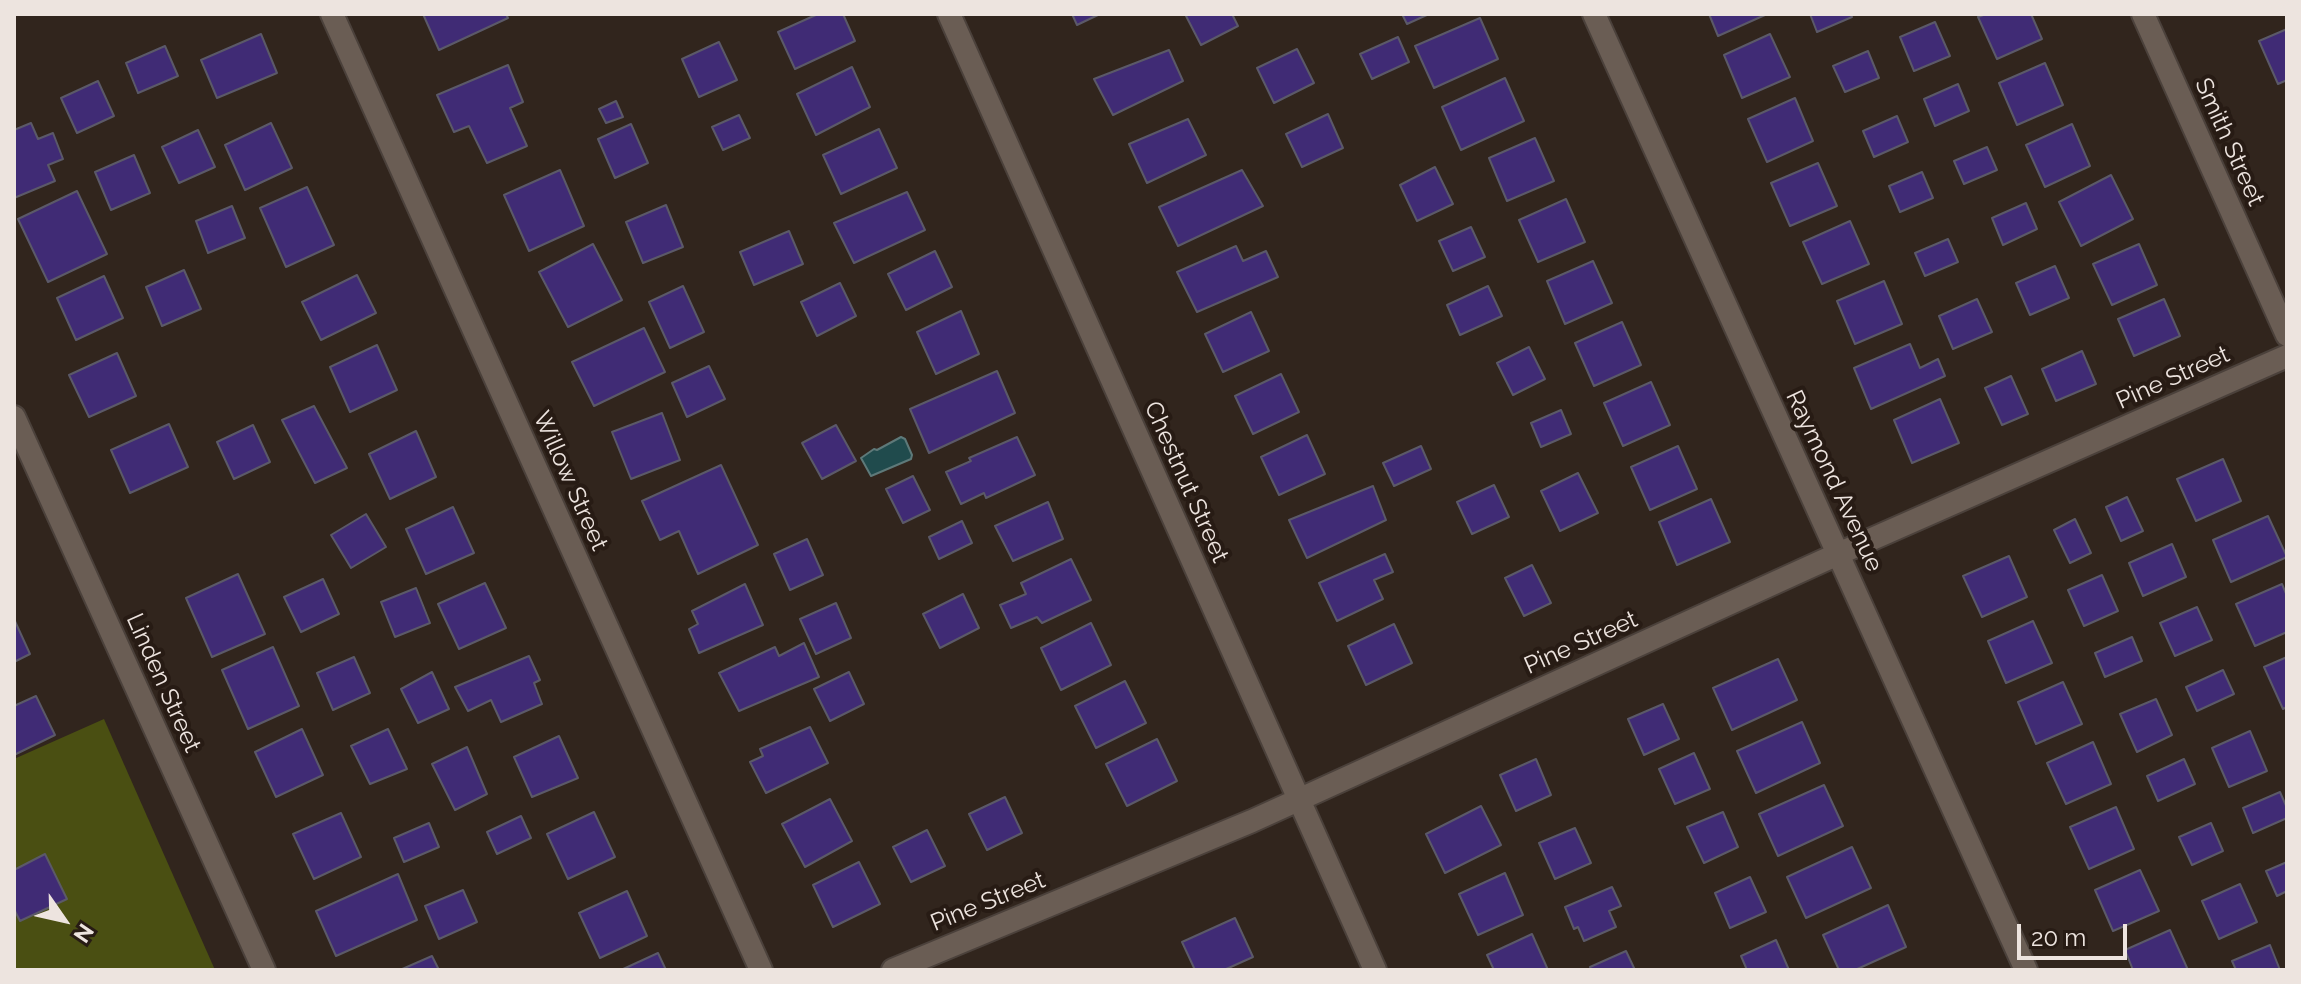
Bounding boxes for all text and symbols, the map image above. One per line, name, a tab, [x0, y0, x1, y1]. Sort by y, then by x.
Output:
street label: Smith Street	[2188, 74, 2270, 210]
street label: Pine Street	[2112, 340, 2234, 416]
street label: Raymond Avenue	[1779, 386, 1889, 576]
street label: Chestnut Street	[1138, 397, 1234, 567]
street label: Willow Street	[526, 407, 614, 555]
street label: Pine Street	[1520, 605, 1642, 681]
street label: Linden Street	[120, 609, 206, 757]
street label: Pine Street	[927, 866, 1049, 938]
north arrow	[24, 880, 104, 960]
scale bar	[2021, 908, 2131, 958]
text: N	[68, 919, 99, 948]
text: 20 m	[2031, 923, 2086, 952]

